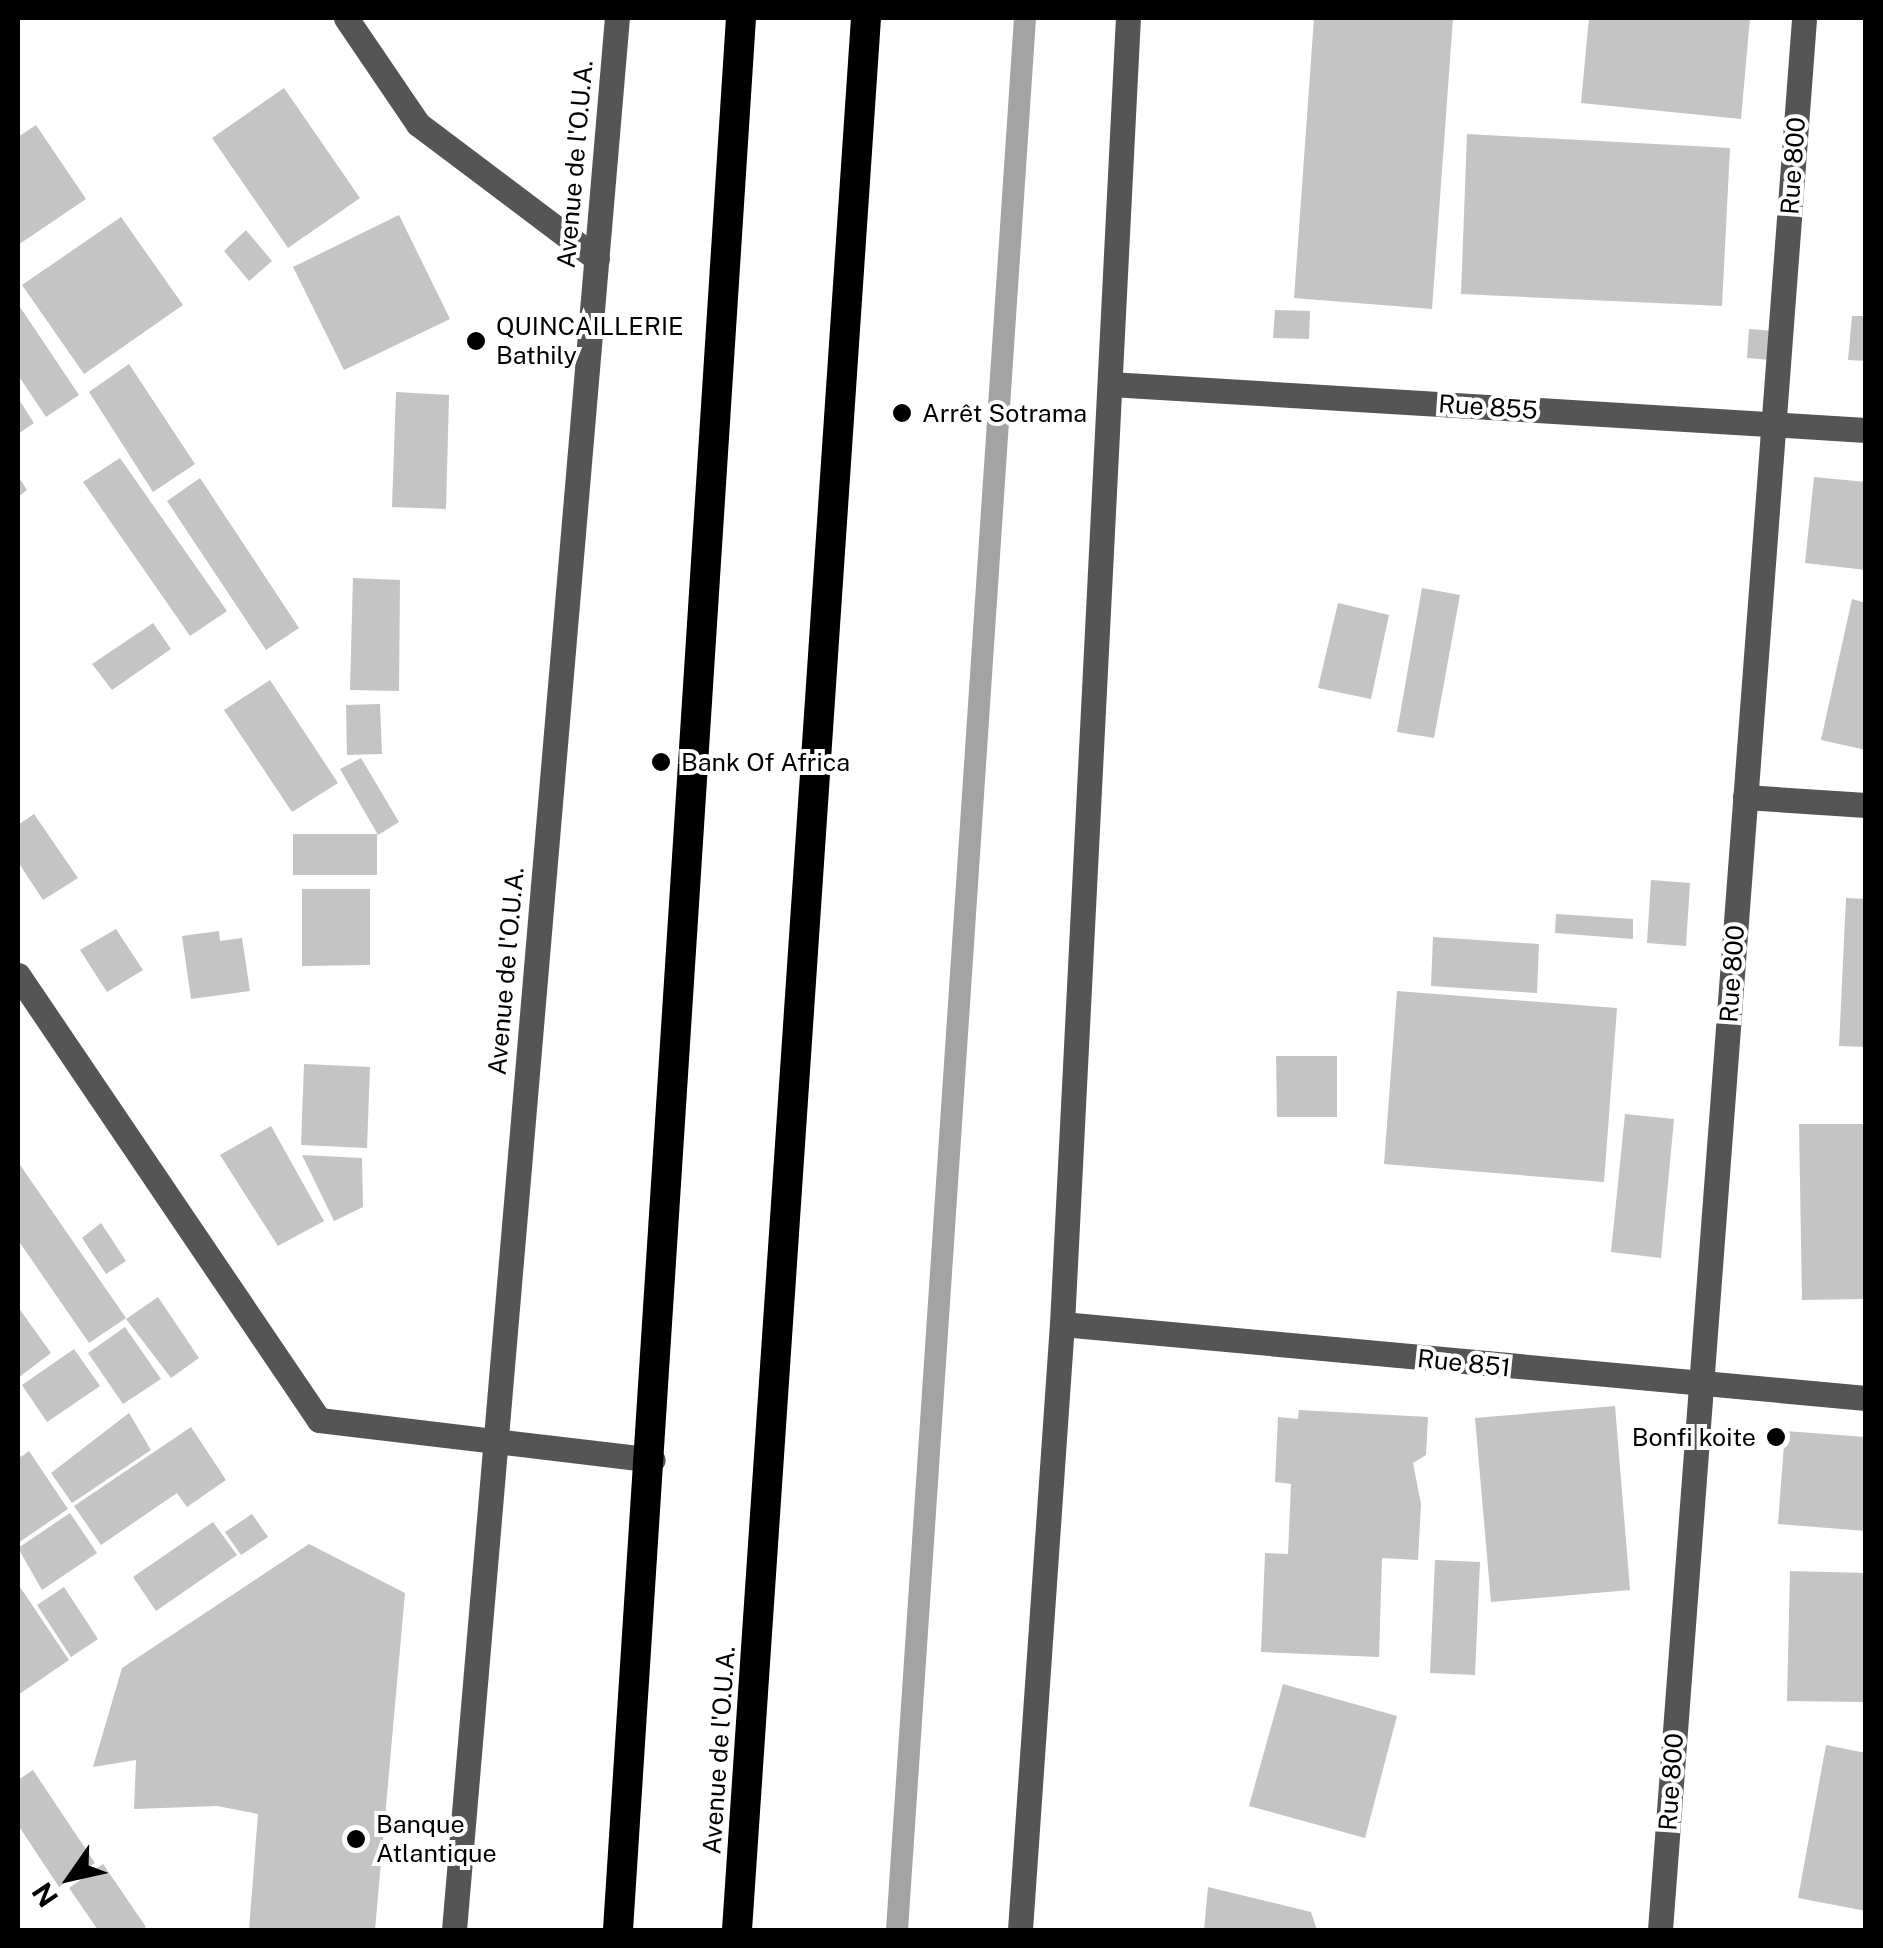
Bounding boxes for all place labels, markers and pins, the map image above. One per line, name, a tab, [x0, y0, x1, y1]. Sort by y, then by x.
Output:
place label: QUINCAILLERIE Bathily	[496, 312, 684, 371]
marker: QUINCAILLERIE Bathily	[465, 330, 487, 352]
place label: Arrêt Sotrama	[922, 398, 1087, 428]
marker: Arrêt Sotrama	[891, 402, 913, 424]
place label: Bank Of Africa	[681, 747, 850, 777]
marker: Bank Of Africa	[650, 751, 672, 773]
place label: Bonfi koite	[1632, 1422, 1756, 1452]
marker: Bonfi koite	[1765, 1426, 1787, 1448]
place label: Banque Atlantique	[376, 1810, 497, 1869]
marker: Banque Atlantique	[345, 1828, 367, 1850]

